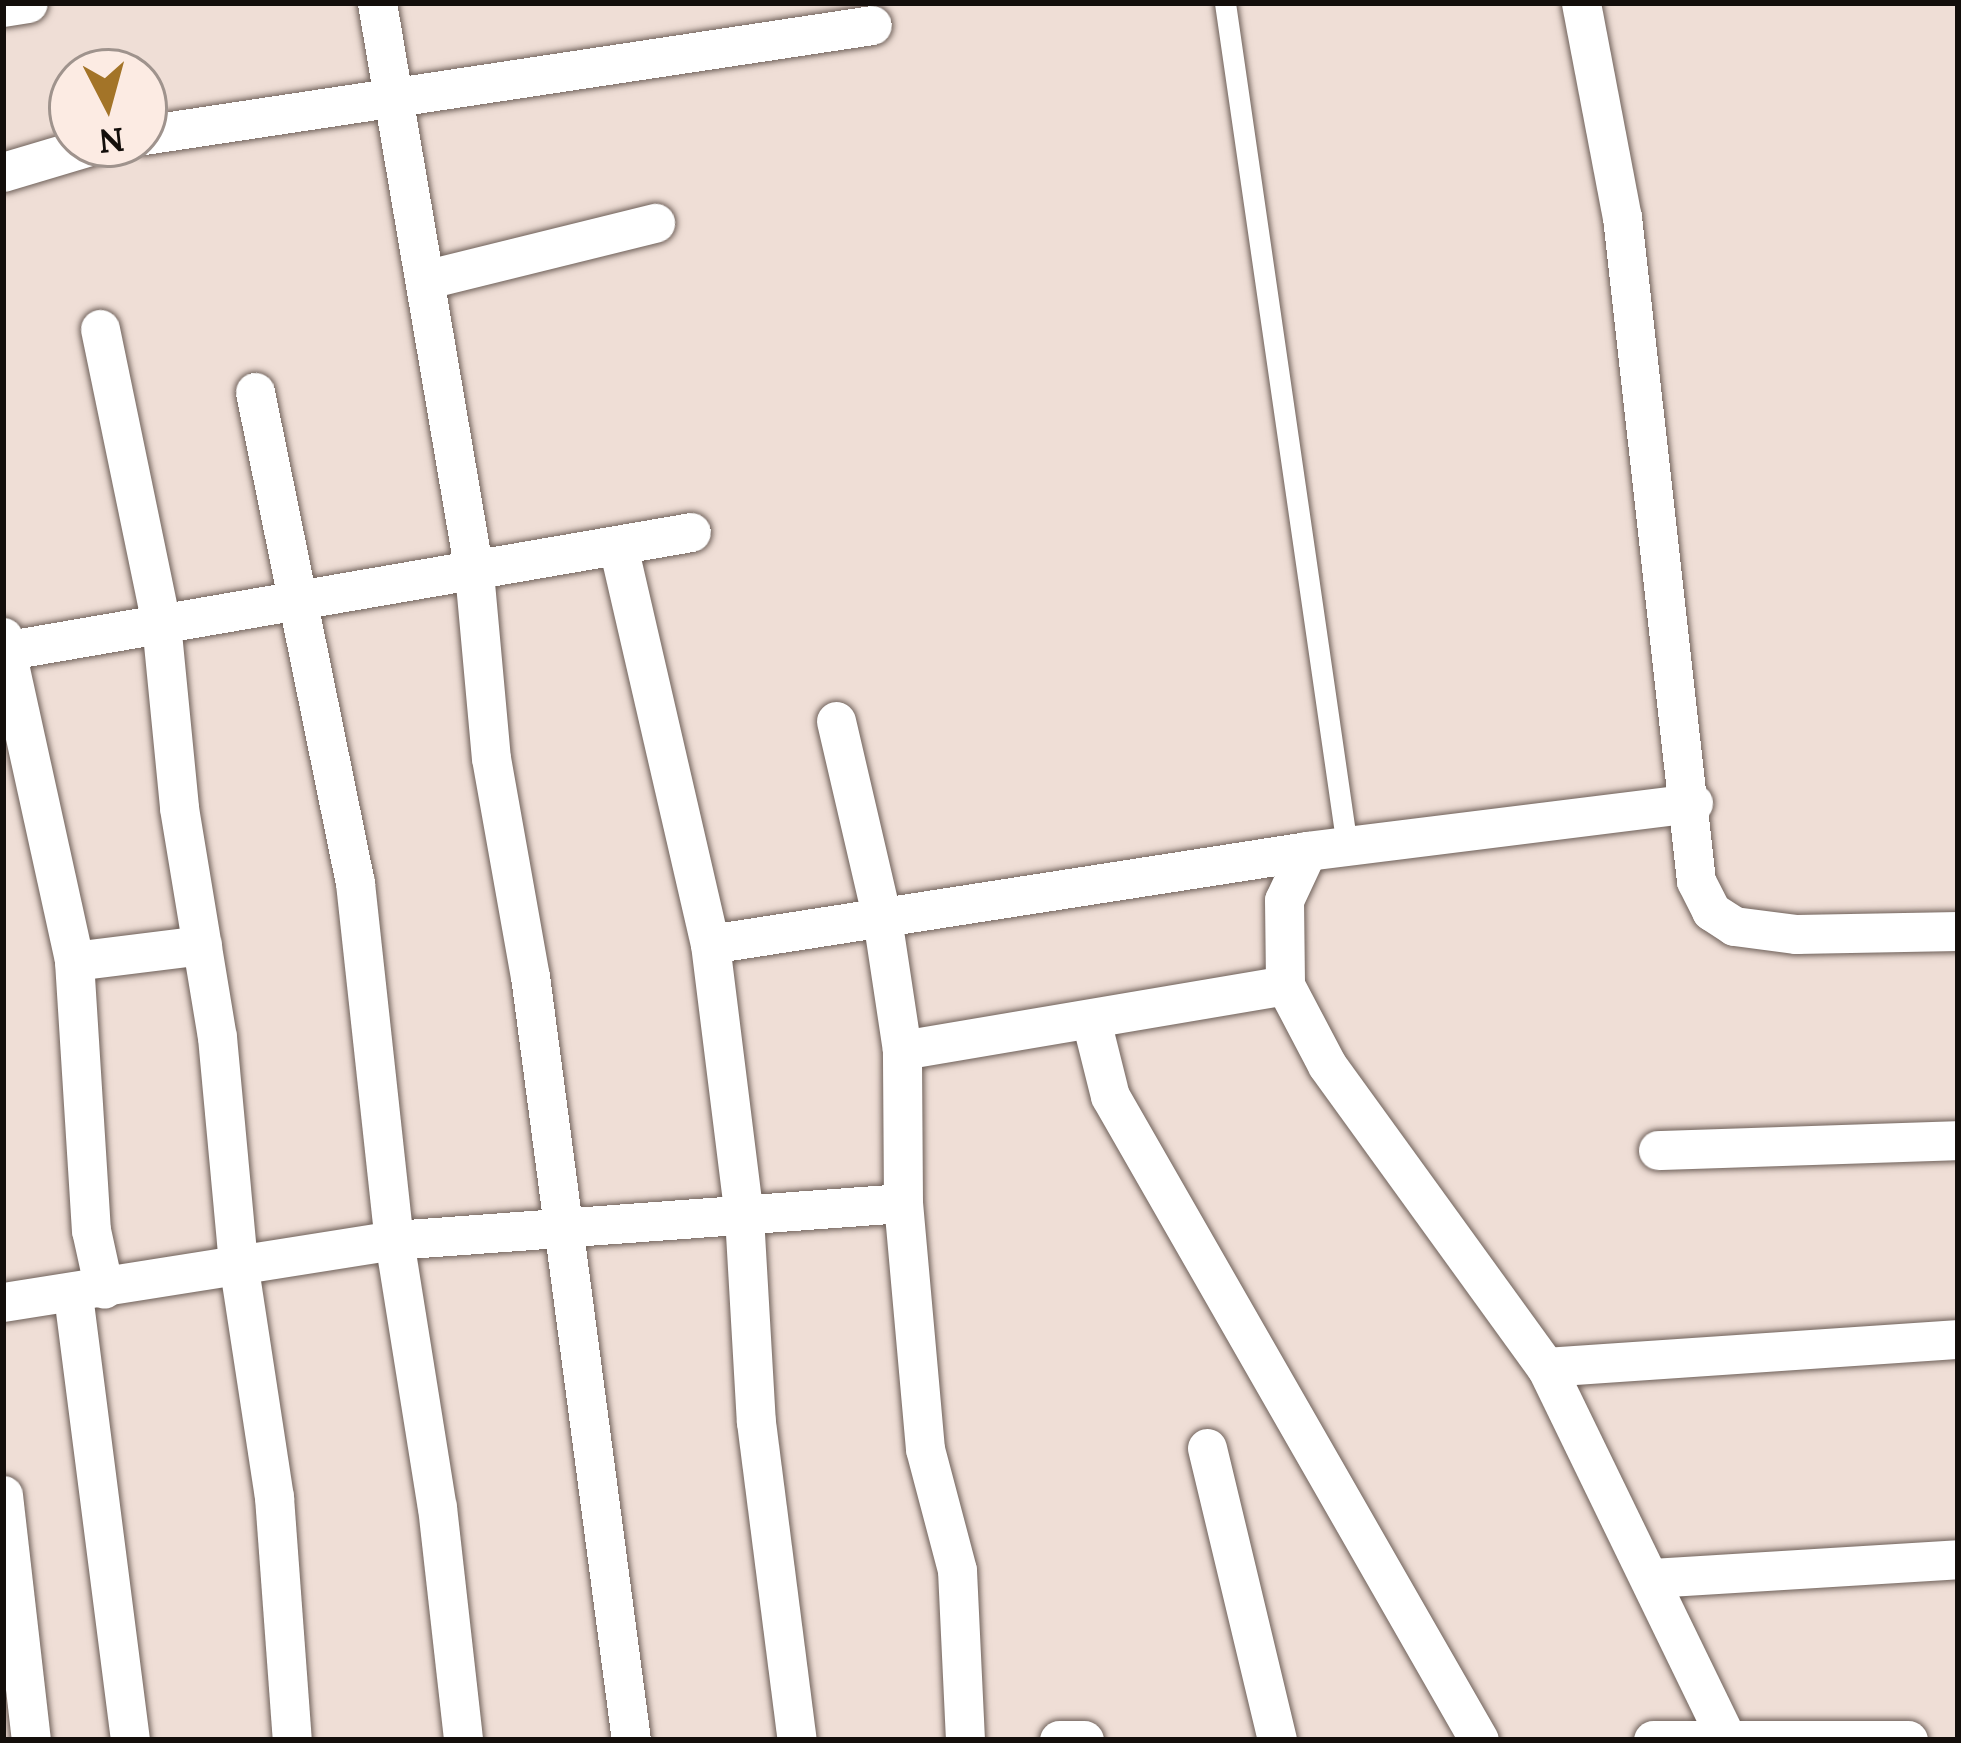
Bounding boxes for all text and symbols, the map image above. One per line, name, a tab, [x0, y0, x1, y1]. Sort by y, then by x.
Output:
north arrow	[48, 48, 168, 168]
text: N	[97, 119, 126, 163]

